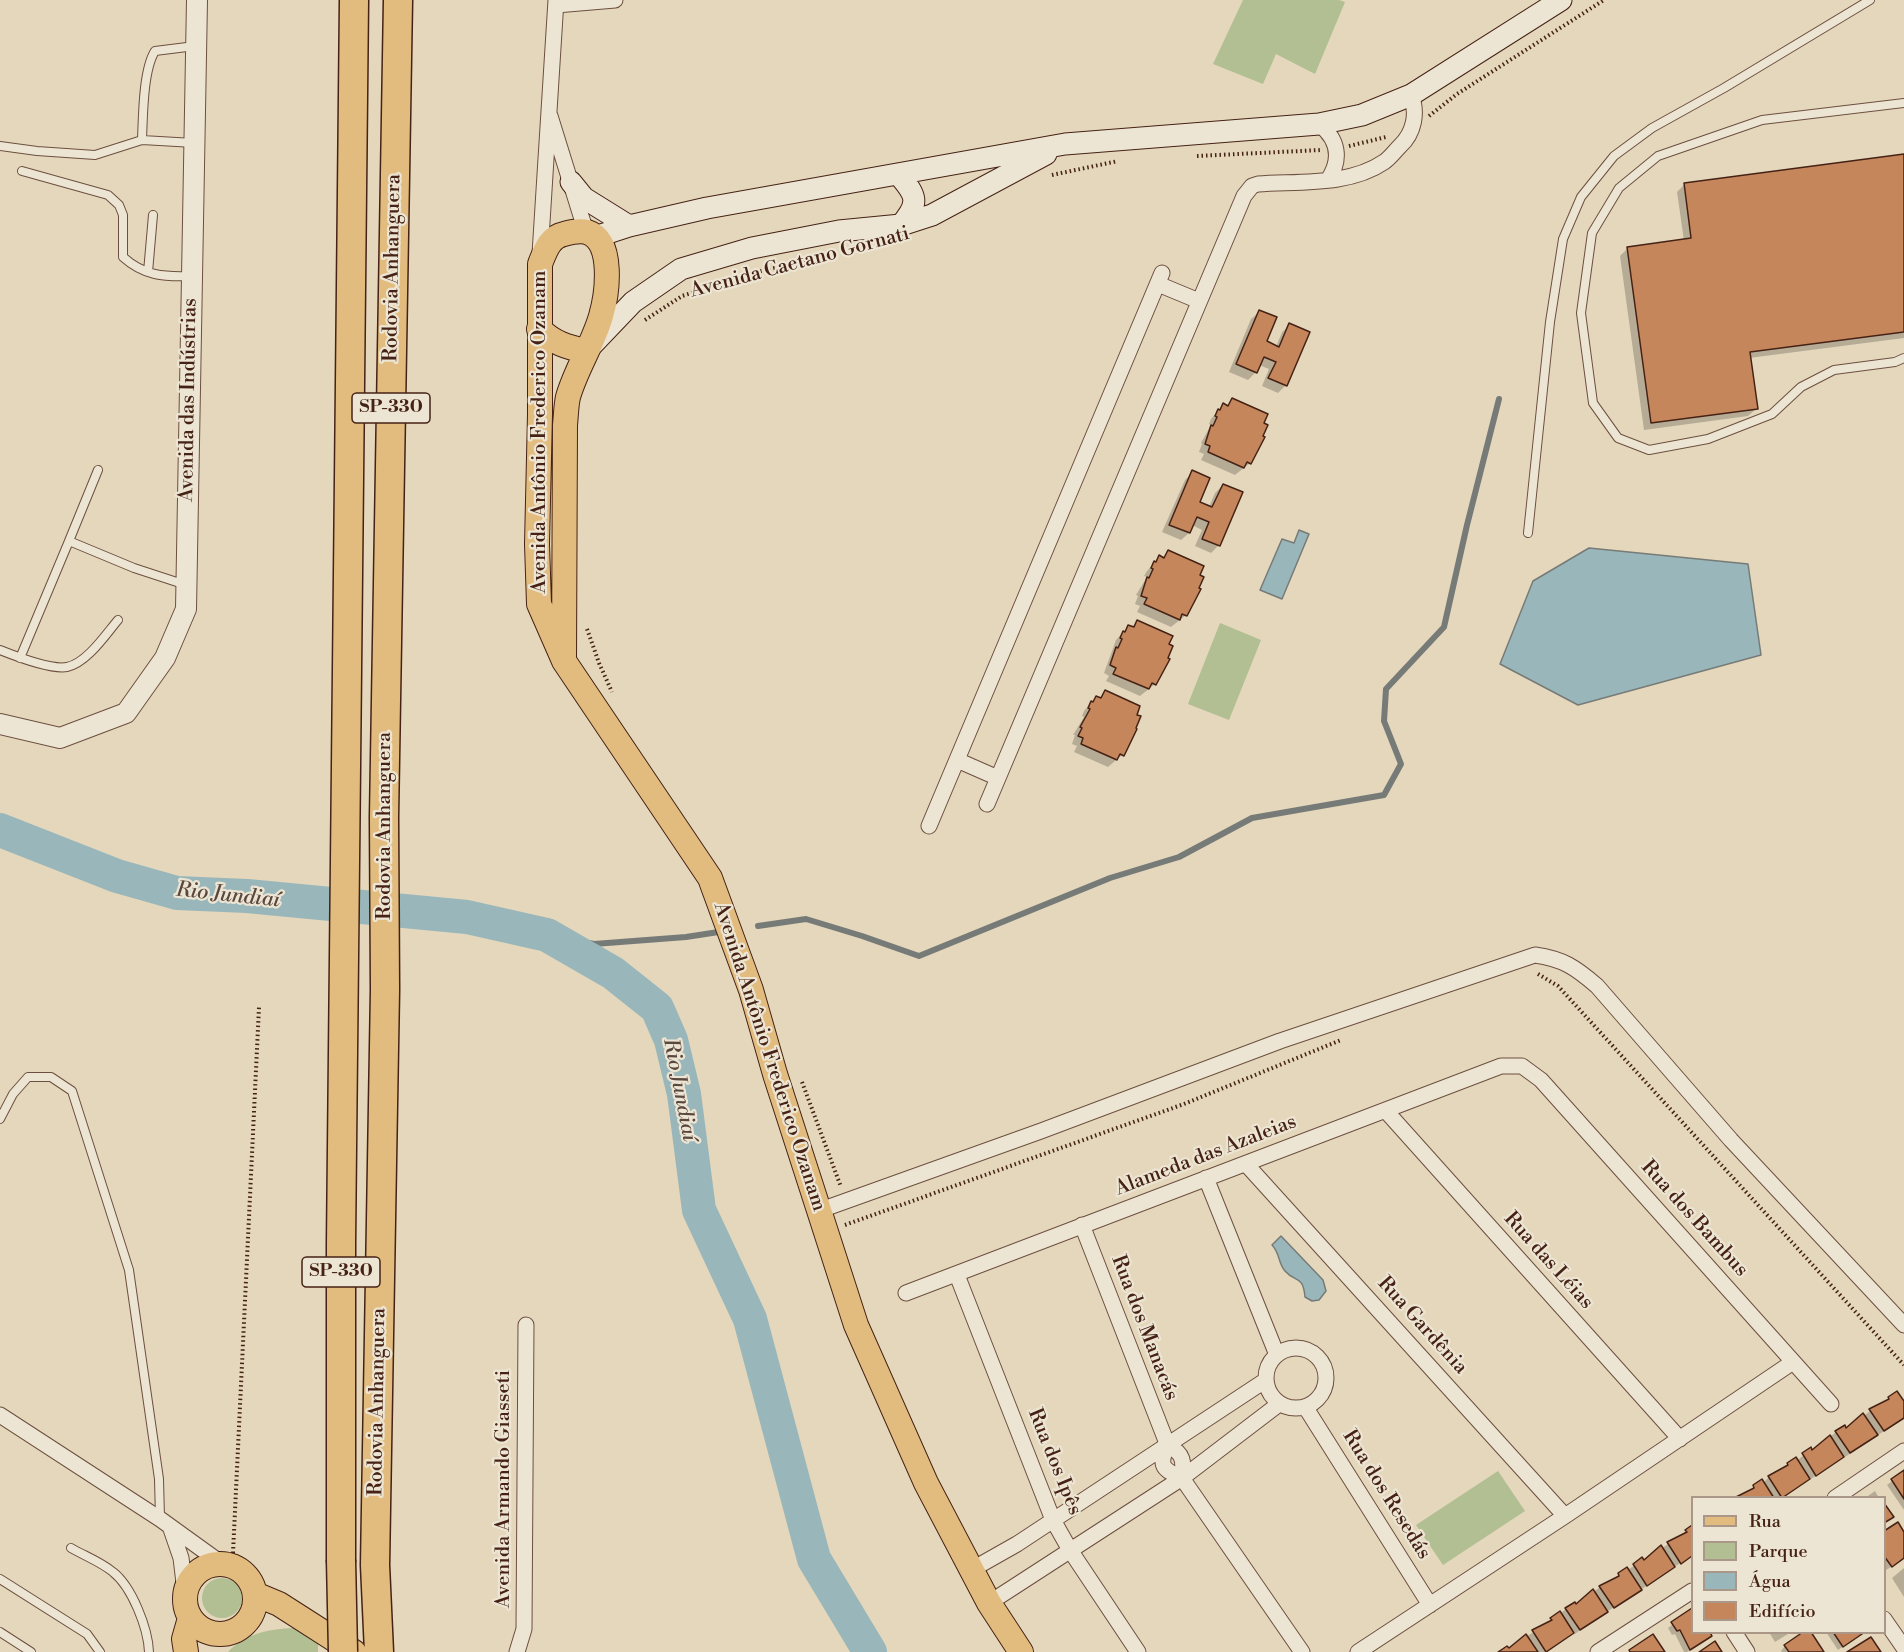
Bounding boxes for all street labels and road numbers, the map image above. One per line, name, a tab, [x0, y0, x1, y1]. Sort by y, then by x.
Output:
street label: Rodovia Anhanguera	[379, 174, 407, 362]
street label: Avenida Caetano Gornati	[688, 222, 912, 304]
street label: Avenida Antônio Frederico Ozanam	[528, 270, 552, 594]
street label: Avenida das Indústrias	[175, 298, 203, 502]
road number: SP-330	[352, 393, 430, 423]
street label: Rodovia Anhanguera	[373, 732, 397, 920]
street label: Avenida Antônio Frederico Ozanam	[708, 900, 830, 1214]
street label: Alameda das Azaleias	[1112, 1110, 1300, 1202]
street label: Rua dos Bambus	[1635, 1156, 1753, 1282]
street label: Rua das Léias	[1498, 1207, 1598, 1315]
street label: Rua dos Manacás	[1105, 1252, 1183, 1404]
road number: SP-330	[302, 1257, 380, 1287]
street label: Rua Gardênia	[1372, 1272, 1472, 1380]
street label: Rodovia Anhanguera	[364, 1308, 392, 1496]
street label: Avenida Armando Giasseti	[492, 1370, 516, 1608]
street label: Rua dos Ipês	[1022, 1405, 1086, 1519]
street label: Rua dos Resedás	[1337, 1426, 1435, 1564]

